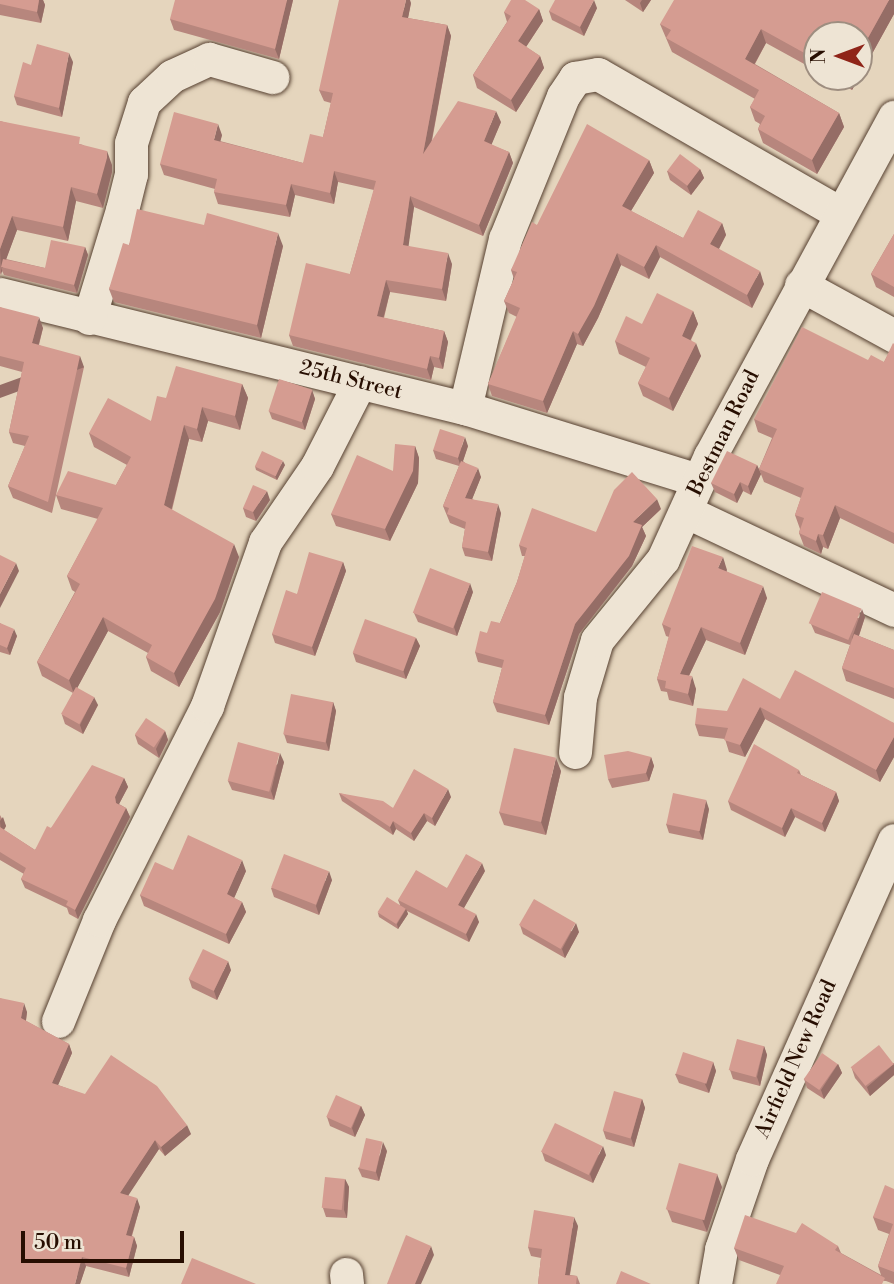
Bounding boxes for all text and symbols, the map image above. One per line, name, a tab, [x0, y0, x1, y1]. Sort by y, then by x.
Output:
north arrow	[803, 21, 873, 91]
text: N	[807, 48, 831, 64]
street label: 25th Street	[297, 355, 405, 405]
street label: Bestman Road	[683, 366, 765, 500]
street label: Airfield New Road	[750, 976, 842, 1142]
scale bar	[24, 1218, 187, 1262]
text: 50 m	[34, 1230, 82, 1256]

